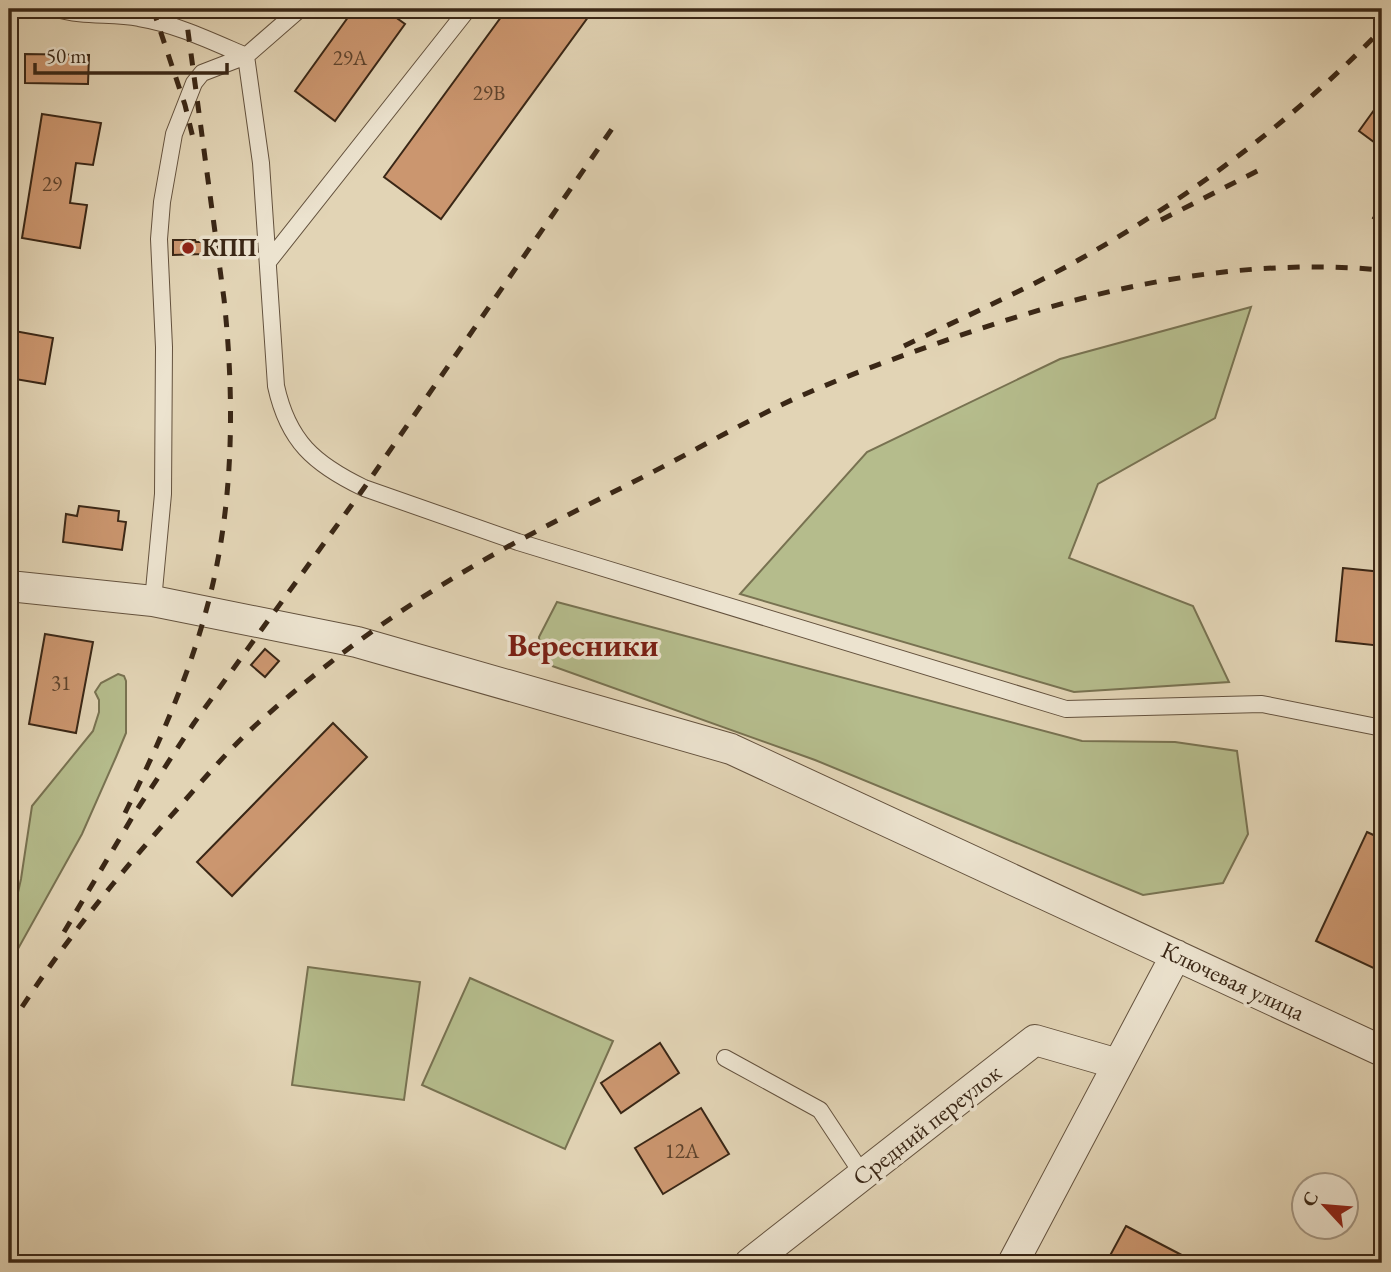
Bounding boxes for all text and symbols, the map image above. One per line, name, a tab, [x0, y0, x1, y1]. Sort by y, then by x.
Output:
scale bar	[35, 32, 228, 76]
text: 50 m	[46, 42, 87, 69]
house number: 29А	[333, 44, 368, 71]
house number: 29В	[473, 79, 505, 106]
house number: 29	[42, 170, 62, 197]
place label: КПП	[202, 232, 257, 263]
marker: КПП	[180, 240, 196, 256]
district label: Вересники	[507, 624, 659, 666]
house number: 31	[51, 669, 71, 696]
street label: Ключевая улица	[1157, 934, 1310, 1027]
street label: Средний переулок	[846, 1057, 1008, 1192]
house number: 12А	[665, 1137, 700, 1164]
north arrow	[1290, 1170, 1360, 1240]
text: С	[1296, 1187, 1324, 1210]

